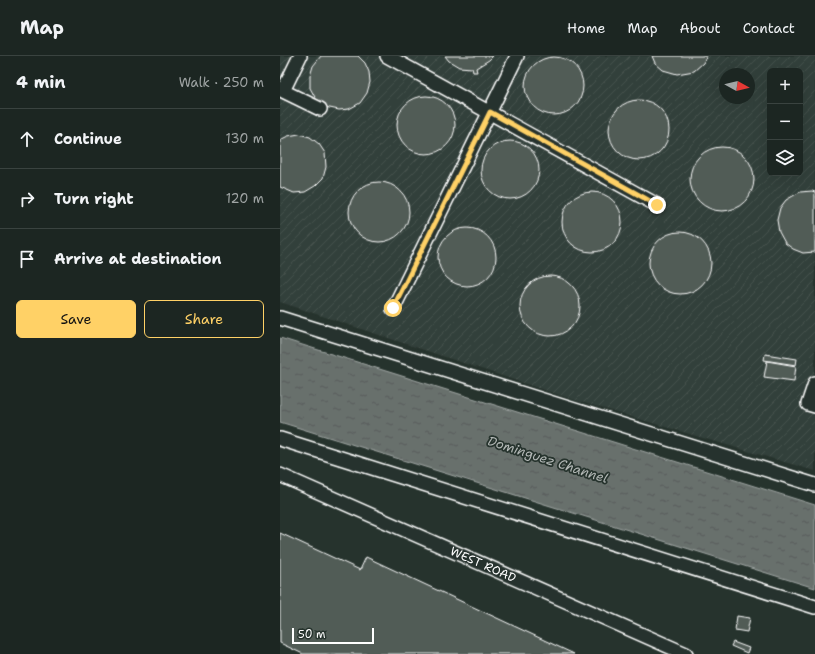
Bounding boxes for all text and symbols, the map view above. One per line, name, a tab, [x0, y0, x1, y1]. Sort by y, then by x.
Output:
text: Map	[20, 15, 64, 40]
text: Home	[567, 19, 606, 37]
text: Map	[628, 19, 658, 37]
text: About	[680, 19, 721, 37]
text: Contact	[743, 19, 795, 37]
north arrow	[719, 68, 755, 104]
map controls	[767, 68, 803, 176]
button: +	[767, 68, 803, 104]
text: 4 min	[16, 71, 66, 93]
text: Walk · 250 m	[179, 74, 264, 91]
button: −	[767, 104, 803, 140]
icon: ahead	[16, 128, 38, 150]
text: Continue	[54, 129, 122, 149]
text: 130 m	[226, 130, 264, 147]
button: layers	[767, 140, 803, 176]
icon: right	[16, 188, 38, 210]
text: Turn right	[54, 189, 134, 209]
text: 120 m	[226, 190, 264, 207]
route end	[648, 196, 666, 214]
icon: arrive	[16, 248, 38, 270]
text: Arrive at destination	[54, 249, 222, 269]
route start	[384, 299, 402, 317]
button: Save	[16, 300, 136, 338]
button: Share	[144, 300, 264, 338]
water label: Dominguez Channel	[486, 432, 610, 487]
street label: WEST ROAD	[448, 543, 519, 586]
scale bar	[292, 626, 374, 645]
text: 50 m	[298, 627, 326, 642]

